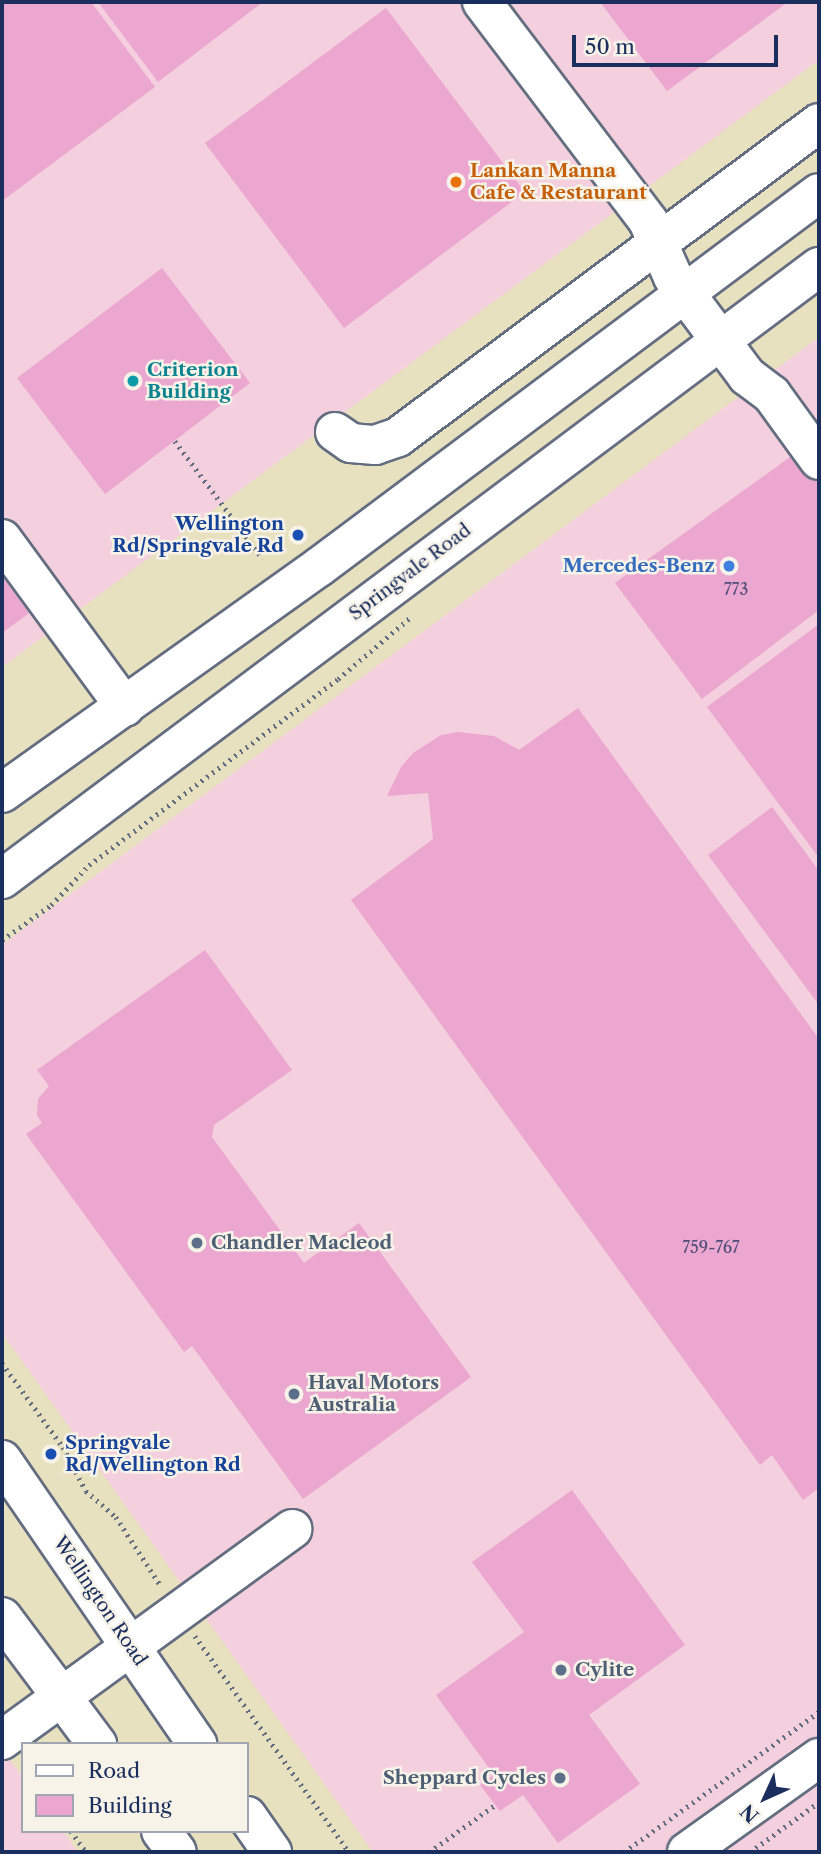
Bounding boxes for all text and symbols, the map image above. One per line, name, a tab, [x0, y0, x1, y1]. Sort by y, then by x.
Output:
scale bar	[576, 21, 782, 65]
text: 50 m	[585, 34, 635, 59]
place label: Lankan Manna Cafe & Restaurant	[470, 160, 647, 204]
marker: Lankan Manna Cafe & Restaurant	[448, 174, 464, 190]
place label: Criterion Building	[147, 359, 239, 403]
marker: Criterion Building	[125, 373, 141, 389]
place label: Wellington Rd/Springvale Rd	[112, 513, 284, 557]
street label: Springvale Road	[345, 519, 475, 625]
marker: Wellington Rd/Springvale Rd	[290, 527, 306, 543]
place label: Mercedes-Benz	[563, 555, 715, 577]
marker: Mercedes-Benz	[721, 558, 737, 574]
house number: 773	[724, 579, 748, 599]
place label: Chandler Macleod	[211, 1232, 392, 1254]
marker: Chandler Macleod	[189, 1235, 205, 1251]
house number: 759-767	[682, 1237, 740, 1257]
place label: Haval Motors Australia	[308, 1372, 439, 1416]
marker: Haval Motors Australia	[286, 1386, 302, 1402]
place label: Springvale Rd/Wellington Rd	[65, 1432, 241, 1476]
marker: Springvale Rd/Wellington Rd	[43, 1446, 59, 1462]
street label: Wellington Road	[48, 1532, 152, 1670]
place label: Cylite	[575, 1659, 634, 1681]
marker: Cylite	[553, 1662, 569, 1678]
legend	[21, 1742, 248, 1833]
text: Road	[88, 1758, 140, 1783]
north arrow	[730, 1763, 800, 1833]
place label: Sheppard Cycles	[383, 1767, 546, 1789]
marker: Sheppard Cycles	[552, 1770, 568, 1786]
text: Building	[88, 1793, 172, 1818]
text: N	[736, 1799, 764, 1827]

